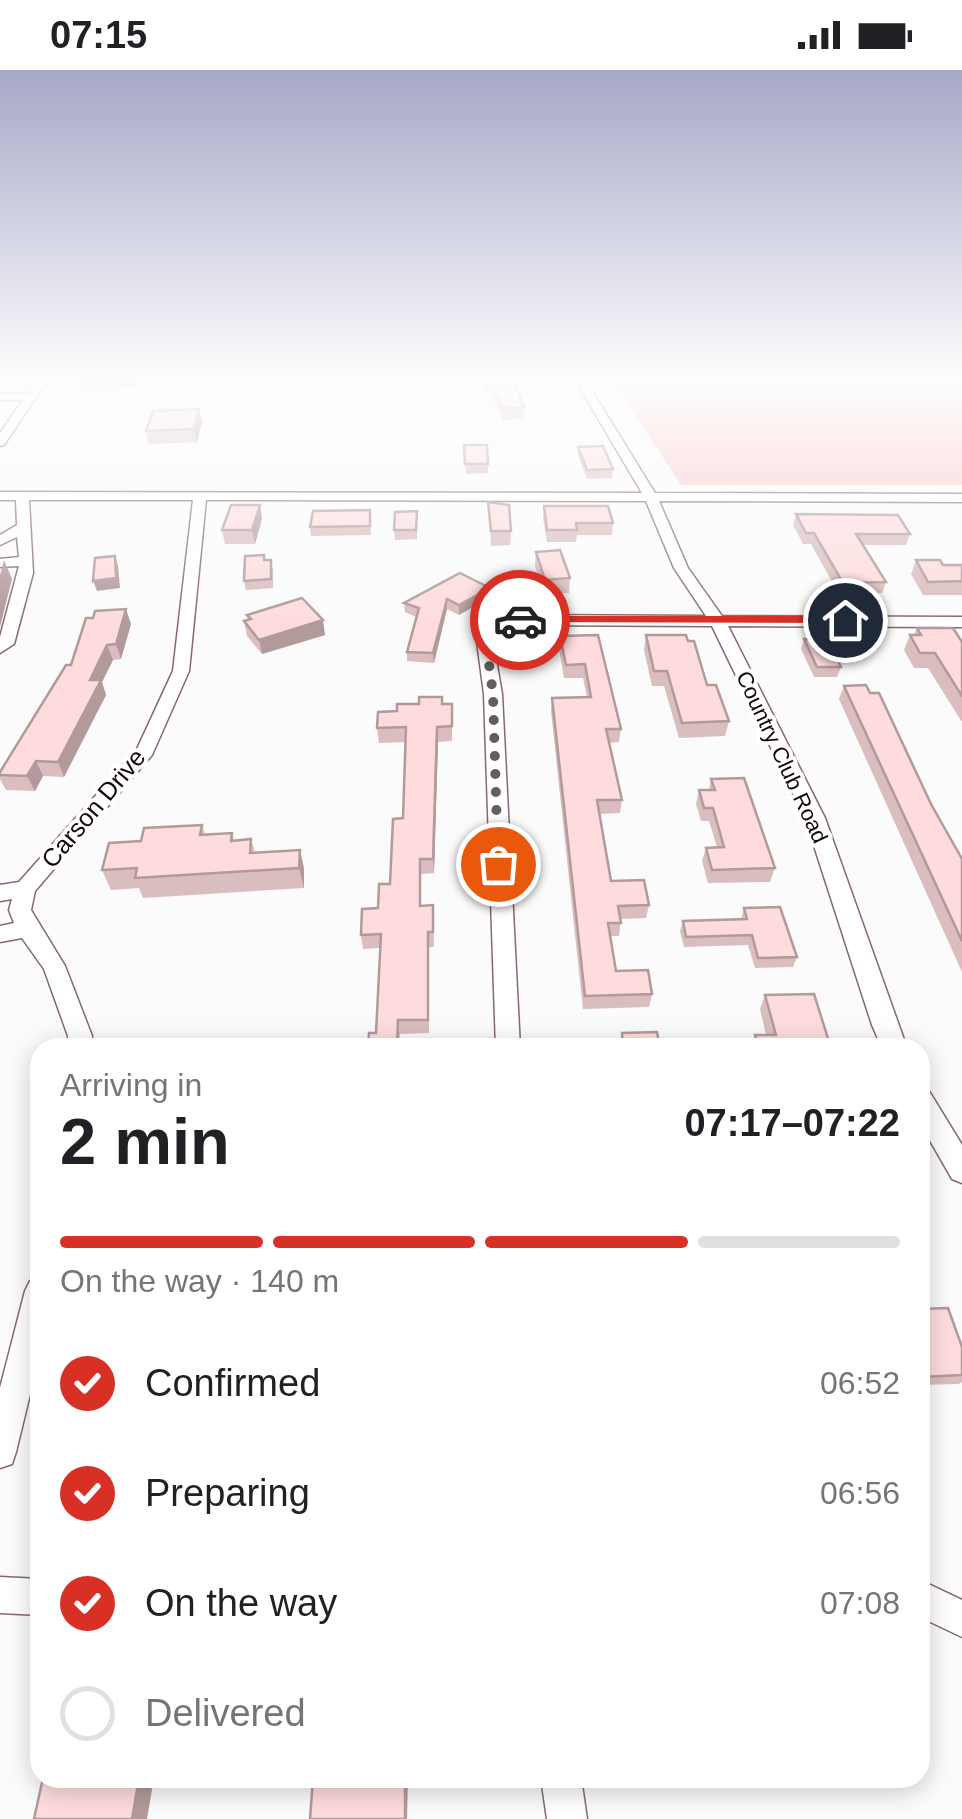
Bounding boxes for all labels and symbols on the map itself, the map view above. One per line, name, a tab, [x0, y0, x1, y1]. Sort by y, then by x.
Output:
courier	[470, 570, 570, 670]
pin	[803, 578, 888, 663]
street label: Country Club Road	[731, 667, 833, 847]
street label: Carson Drive	[35, 743, 151, 873]
pin	[456, 822, 541, 907]

